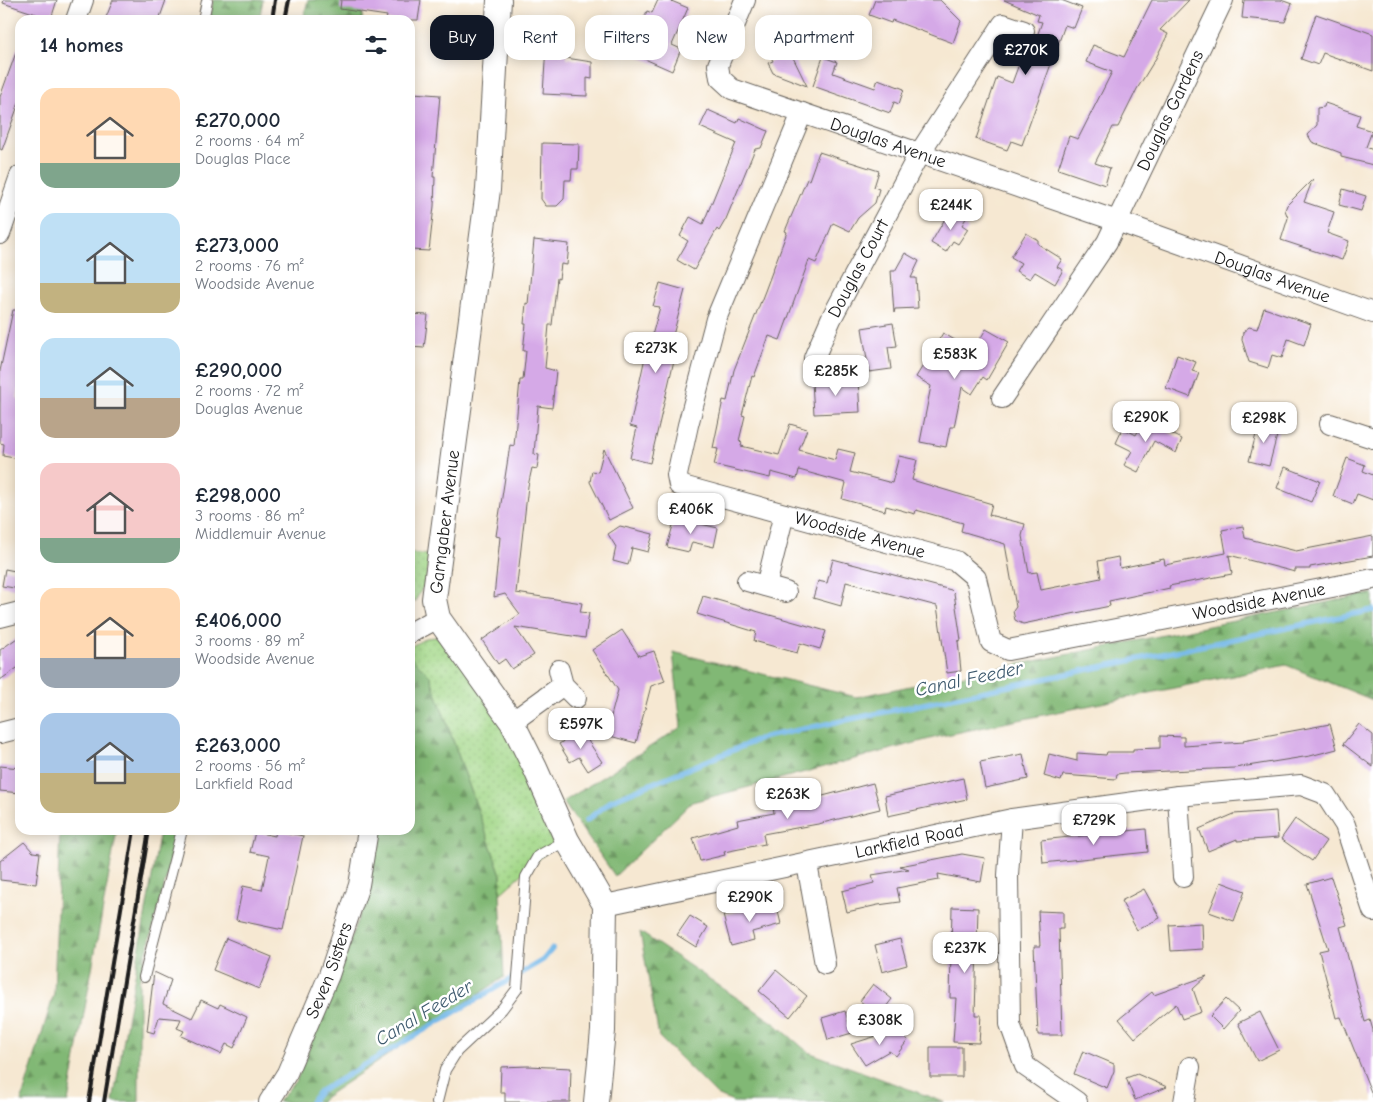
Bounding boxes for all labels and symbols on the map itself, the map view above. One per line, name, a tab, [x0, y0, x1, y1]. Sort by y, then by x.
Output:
pin: £270K	[991, 34, 1061, 76]
street label: Douglas Gardens	[1132, 47, 1208, 174]
street label: Douglas Avenue	[828, 113, 949, 172]
pin: £244K	[916, 188, 986, 231]
street label: Douglas Court	[823, 215, 893, 321]
street label: Douglas Avenue	[1212, 246, 1333, 307]
pin: £273K	[621, 332, 691, 374]
pin: £583K	[920, 338, 990, 380]
pin: £285K	[801, 354, 871, 397]
pin: £290K	[1111, 400, 1181, 443]
pin: £298K	[1229, 402, 1299, 444]
street label: Garngaber Avenue	[426, 449, 464, 595]
pin: £406K	[656, 492, 726, 535]
street label: Woodside Avenue	[792, 507, 928, 563]
street label: Woodside Avenue	[1191, 578, 1327, 624]
water label: Canal Feeder	[913, 657, 1026, 701]
pin: £597K	[546, 708, 616, 750]
pin: £263K	[753, 778, 823, 820]
pin: £729K	[1059, 804, 1129, 846]
street label: Larkfield Road	[853, 819, 965, 862]
pin: £290K	[715, 880, 785, 923]
street label: Seven Sisters	[301, 920, 356, 1022]
pin: £237K	[930, 932, 1000, 974]
water label: Canal Feeder	[371, 975, 478, 1051]
pin: £308K	[845, 1004, 915, 1046]

